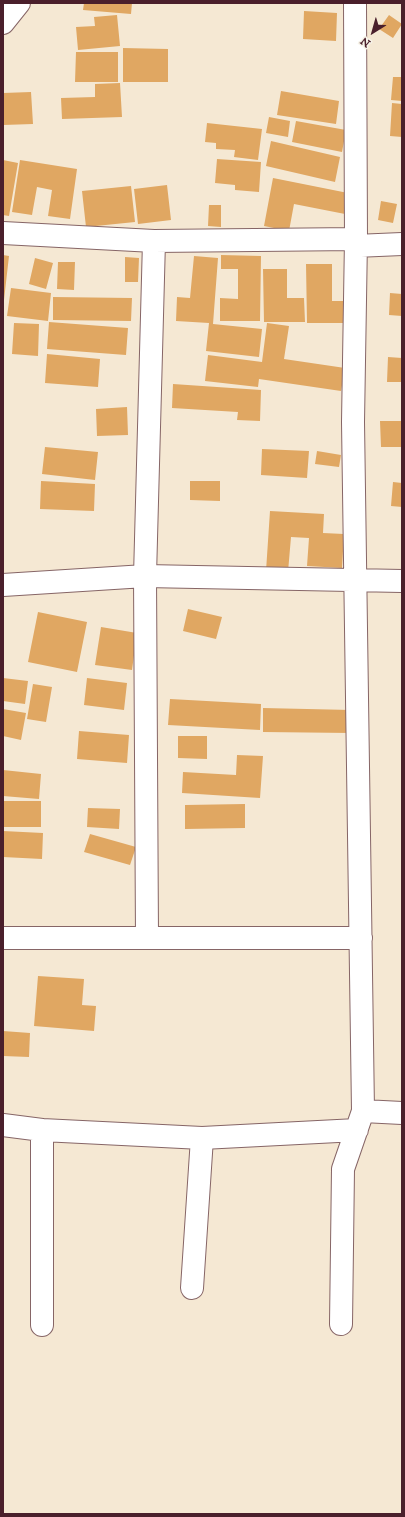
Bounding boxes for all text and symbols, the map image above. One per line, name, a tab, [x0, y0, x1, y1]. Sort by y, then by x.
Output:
north arrow	[353, 12, 393, 52]
text: N	[358, 33, 374, 50]

